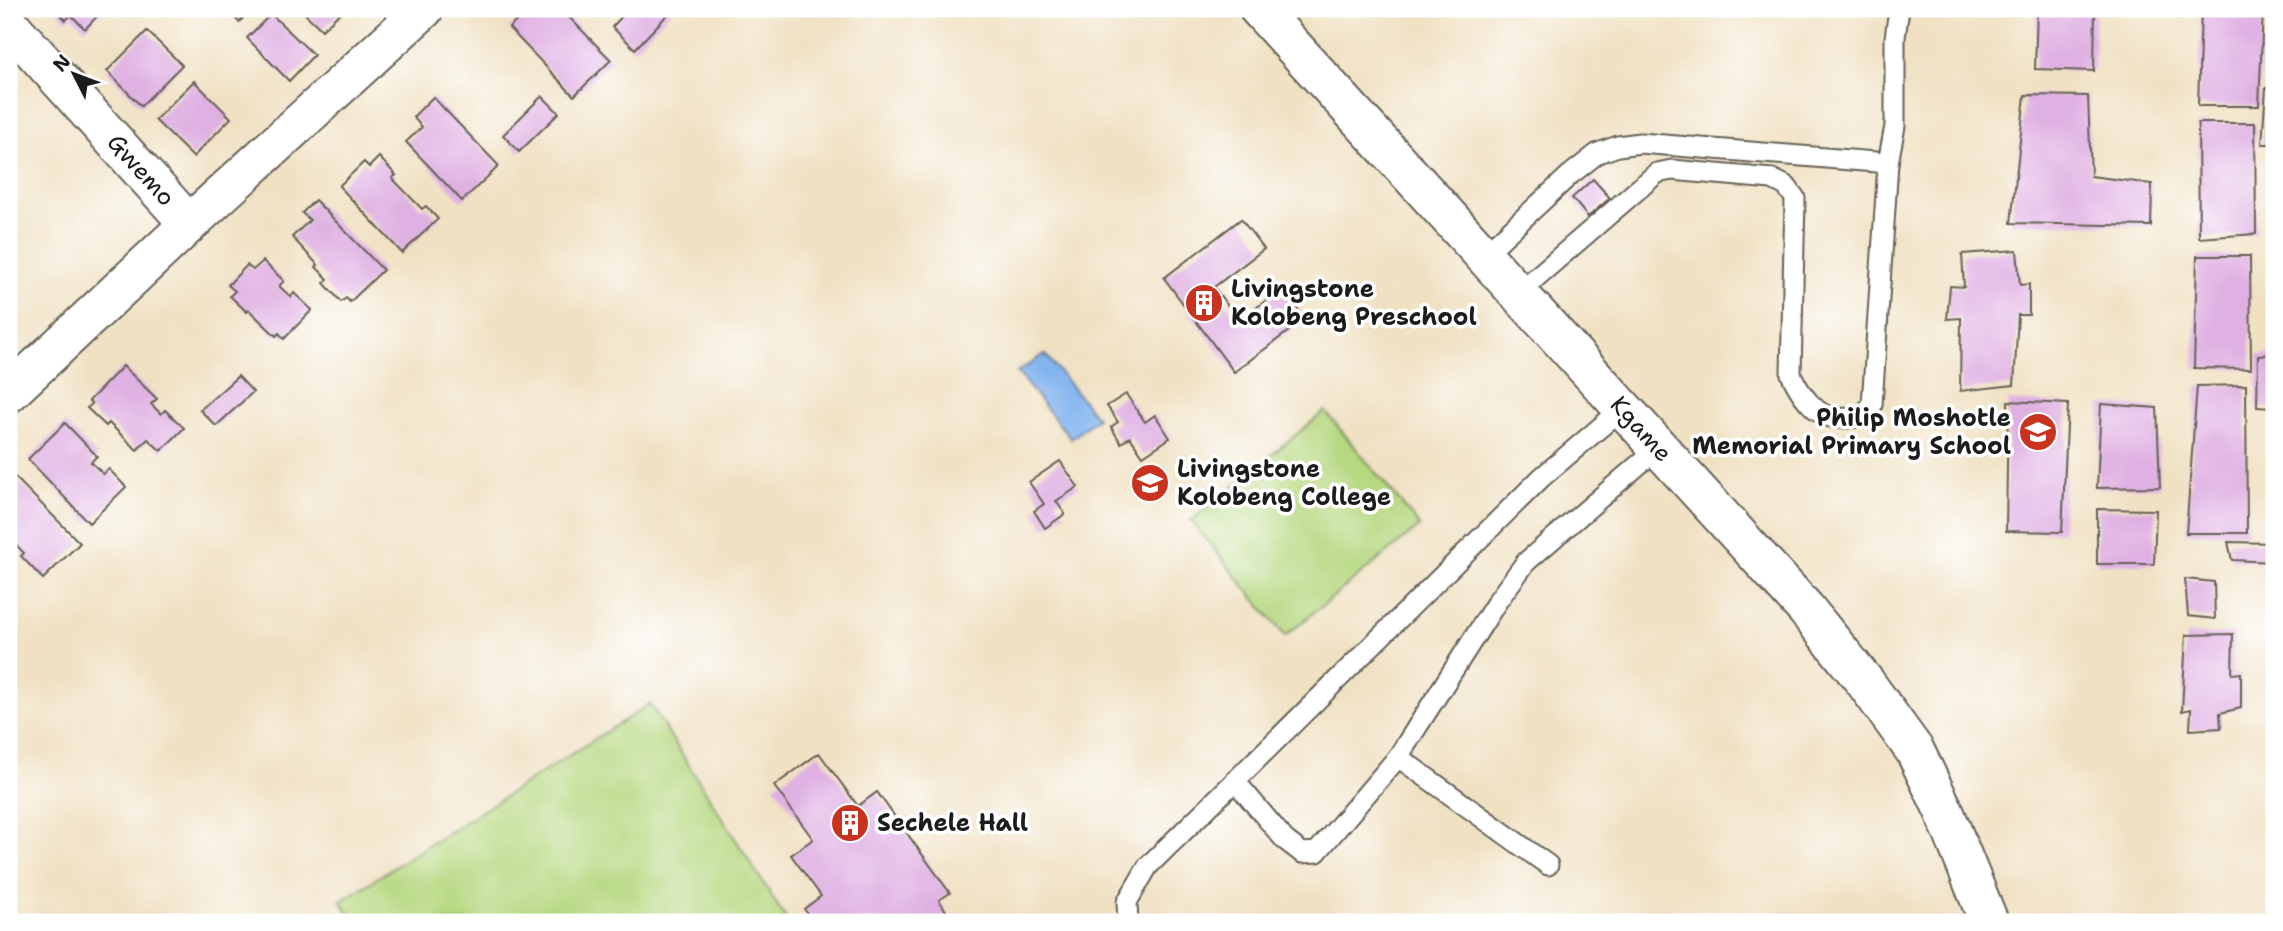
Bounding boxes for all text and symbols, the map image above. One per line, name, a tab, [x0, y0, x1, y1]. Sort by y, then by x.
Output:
north arrow	[38, 38, 108, 108]
text: N	[47, 49, 76, 77]
street label: Gwemo	[100, 127, 182, 213]
place label: Livingstone Kolobeng Preschool	[1231, 273, 1477, 333]
building icon: Livingstone Kolobeng Preschool	[1183, 282, 1225, 324]
street label: Kgame	[1603, 389, 1679, 469]
place label: Philip Moshotle Memorial Primary School	[1692, 402, 2011, 462]
school or university icon: Philip Moshotle Memorial Primary School	[2017, 411, 2059, 453]
place label: Livingstone Kolobeng College	[1177, 453, 1391, 513]
school or university icon: Livingstone Kolobeng College	[1129, 462, 1171, 504]
building icon: Sechele Hall	[829, 802, 871, 844]
place label: Sechele Hall	[877, 807, 1028, 839]

